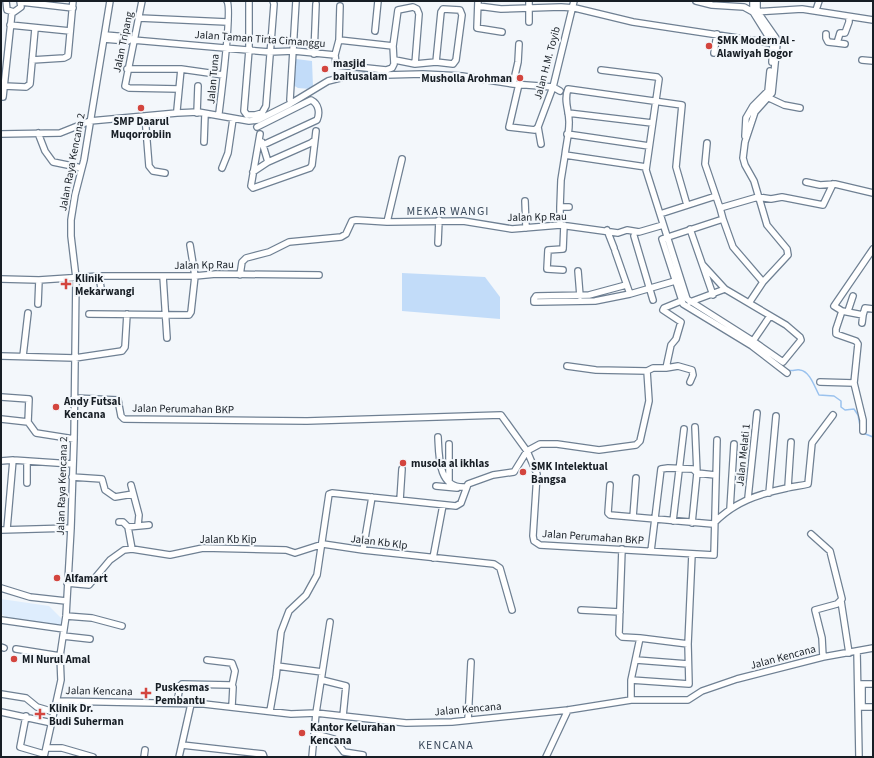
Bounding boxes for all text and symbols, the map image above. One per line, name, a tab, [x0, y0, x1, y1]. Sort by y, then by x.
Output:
street label: Jalan Tripang	[109, 10, 137, 74]
street label: Jalan H.M. Toyib	[530, 25, 564, 101]
street label: Jalan Taman Tirta Cimanggu	[194, 27, 326, 51]
place label: SMK Modern Al - Alawiyah Bogor	[716, 33, 795, 61]
marker: SMK Modern Al - Alawiyah Bogor	[704, 41, 714, 51]
street label: Jalan Tuna	[203, 53, 223, 105]
place label: masjid baitusalam	[333, 56, 388, 84]
marker: masjid baitusalam	[320, 64, 330, 74]
place label: Musholla Arohman	[421, 71, 512, 86]
marker: Musholla Arohman	[515, 73, 525, 83]
marker: SMP Daarul Muqorrobiin	[136, 103, 146, 113]
street label: Jalan Raya Kencana 2	[55, 112, 89, 212]
place label: SMP Daarul Muqorrobiin	[111, 114, 171, 142]
district label: MEKAR WANGI	[407, 203, 489, 220]
street label: Jalan Kp Rau	[507, 209, 567, 225]
street label: Jalan Kp Rau	[174, 257, 234, 273]
place label: Klinik Mekarwangi	[75, 271, 135, 299]
marker: Klinik Mekarwangi	[60, 278, 72, 290]
place label: Andy Futsal Kencana	[63, 394, 121, 422]
street label: Jalan Perumahan BKP	[132, 401, 234, 417]
marker: Andy Futsal Kencana	[51, 402, 61, 412]
street label: Jalan Melati 1	[732, 423, 754, 487]
street label: Jalan Raya Kencana 2	[53, 436, 71, 536]
place label: musola al ikhlas	[411, 456, 489, 471]
marker: musola al ikhlas	[398, 458, 408, 468]
place label: SMK Intelektual Bangsa	[531, 459, 609, 487]
marker: SMK Intelektual Bangsa	[518, 467, 528, 477]
street label: Jalan Perumahan BKP	[542, 526, 644, 548]
street label: Jalan Kb Klp	[350, 531, 408, 553]
street label: Jalan Kb Kip	[199, 532, 257, 547]
place label: Alfamart	[64, 571, 108, 586]
marker: Alfamart	[52, 573, 62, 583]
street label: Jalan Kencana	[749, 641, 817, 673]
place label: MI Nurul Amal	[22, 652, 91, 667]
marker: MI Nurul Amal	[9, 654, 19, 664]
place label: Puskesmas Pembantu	[155, 680, 209, 708]
street label: Jalan Kencana	[65, 683, 133, 699]
marker: Puskesmas Pembantu	[140, 687, 152, 699]
street label: Jalan Kencana	[434, 699, 502, 719]
place label: Klinik Dr. Budi Suherman	[49, 701, 124, 729]
marker: Klinik Dr. Budi Suherman	[34, 708, 46, 720]
place label: Kantor Kelurahan Kencana	[310, 720, 395, 748]
marker: Kantor Kelurahan Kencana	[297, 728, 307, 738]
district label: KENCANA	[418, 737, 474, 754]

